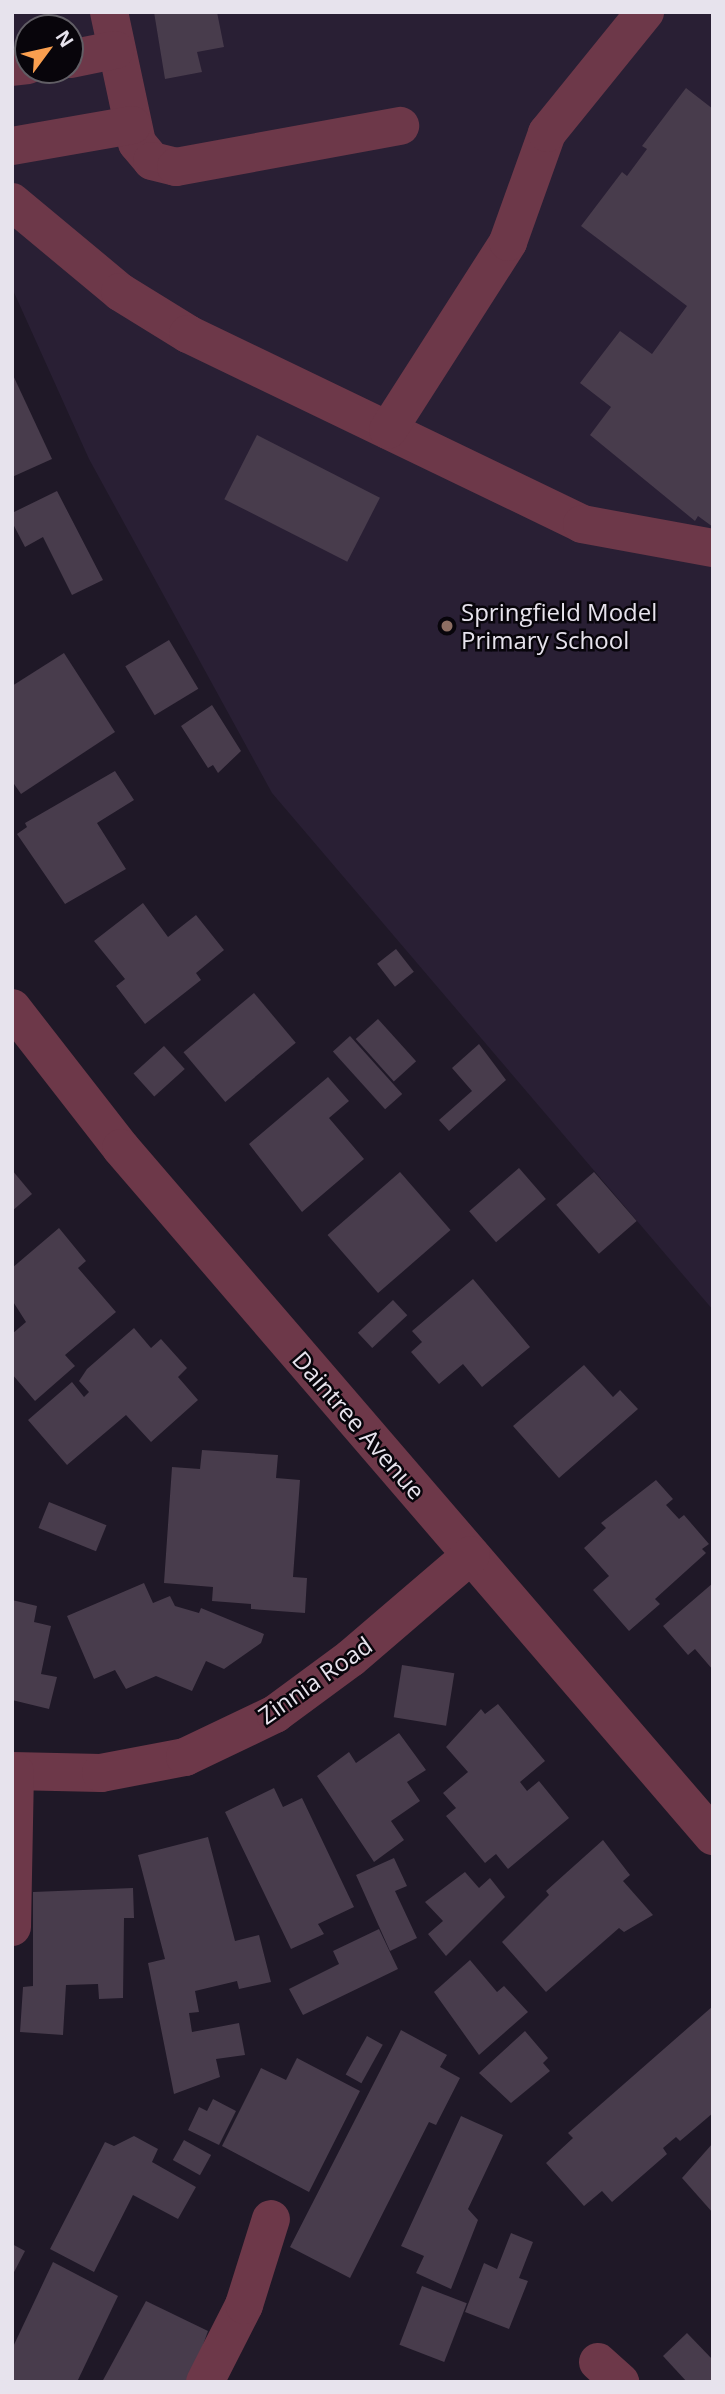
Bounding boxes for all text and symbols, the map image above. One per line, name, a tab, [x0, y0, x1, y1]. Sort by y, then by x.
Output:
north arrow	[14, 14, 84, 84]
text: N	[50, 25, 80, 52]
place label: Springfield Model Primary School	[461, 598, 657, 654]
marker: Springfield Model Primary School	[439, 618, 455, 634]
street label: Daintree Avenue	[287, 1345, 431, 1505]
street label: Zinnia Road	[253, 1630, 377, 1730]

